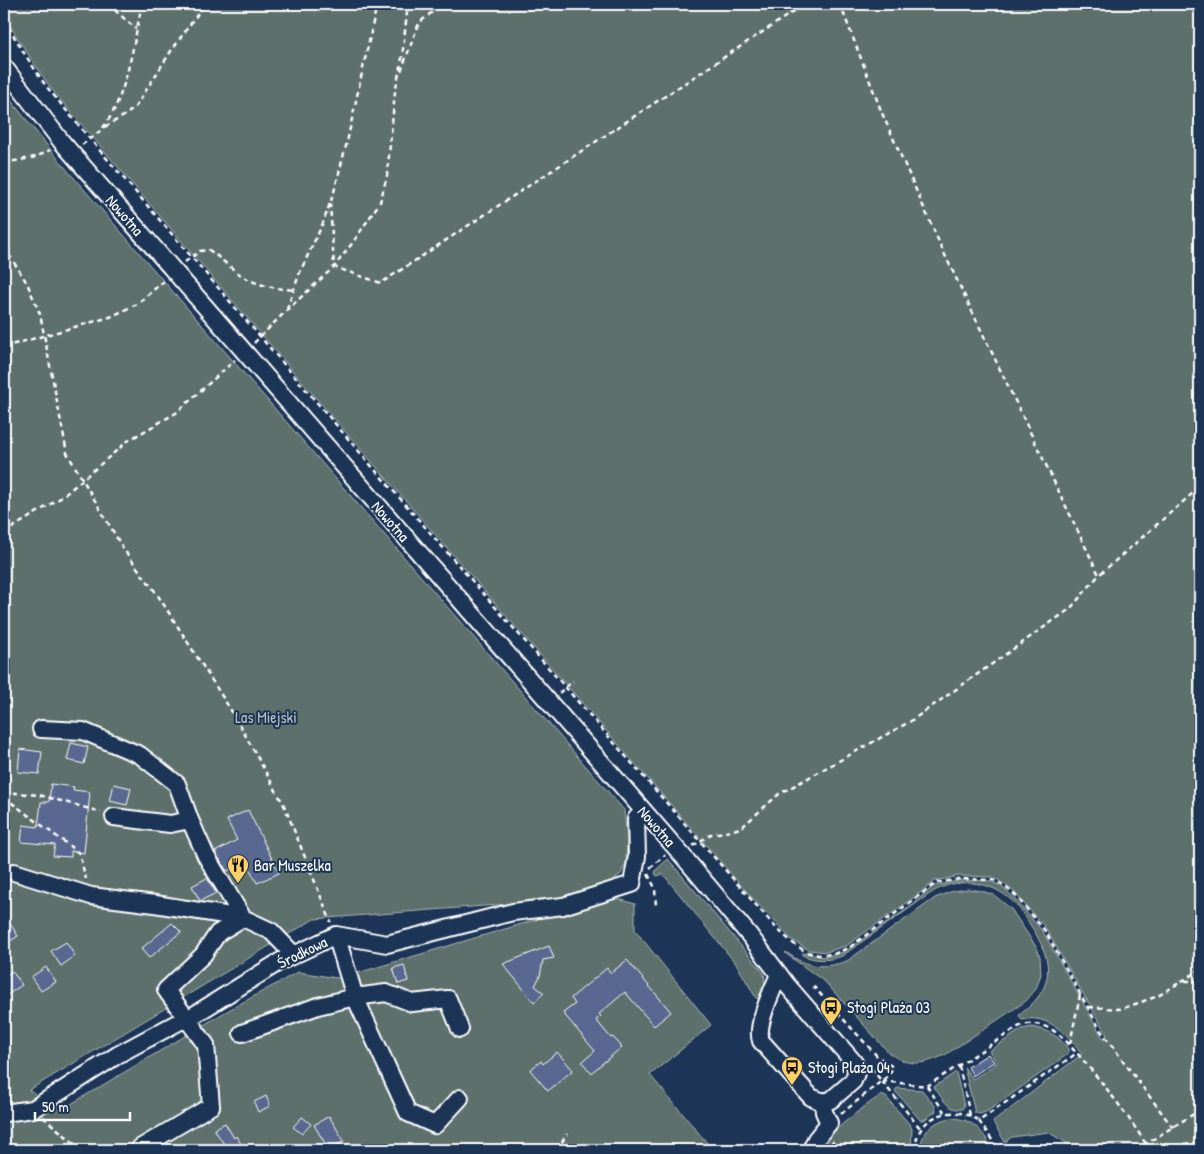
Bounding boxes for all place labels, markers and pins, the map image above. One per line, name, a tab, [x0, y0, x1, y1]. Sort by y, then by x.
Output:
restaurant icon: Bar Muszelka	[226, 853, 250, 884]
place label: Bar Muszelka	[254, 854, 331, 876]
bus stop icon: Stogi Plaża 03	[819, 995, 843, 1026]
place label: Stogi Plaża 03	[847, 996, 930, 1018]
bus stop icon: Stogi Plaża 04	[780, 1055, 804, 1086]
place label: Stogi Plaża 04	[808, 1056, 890, 1078]

